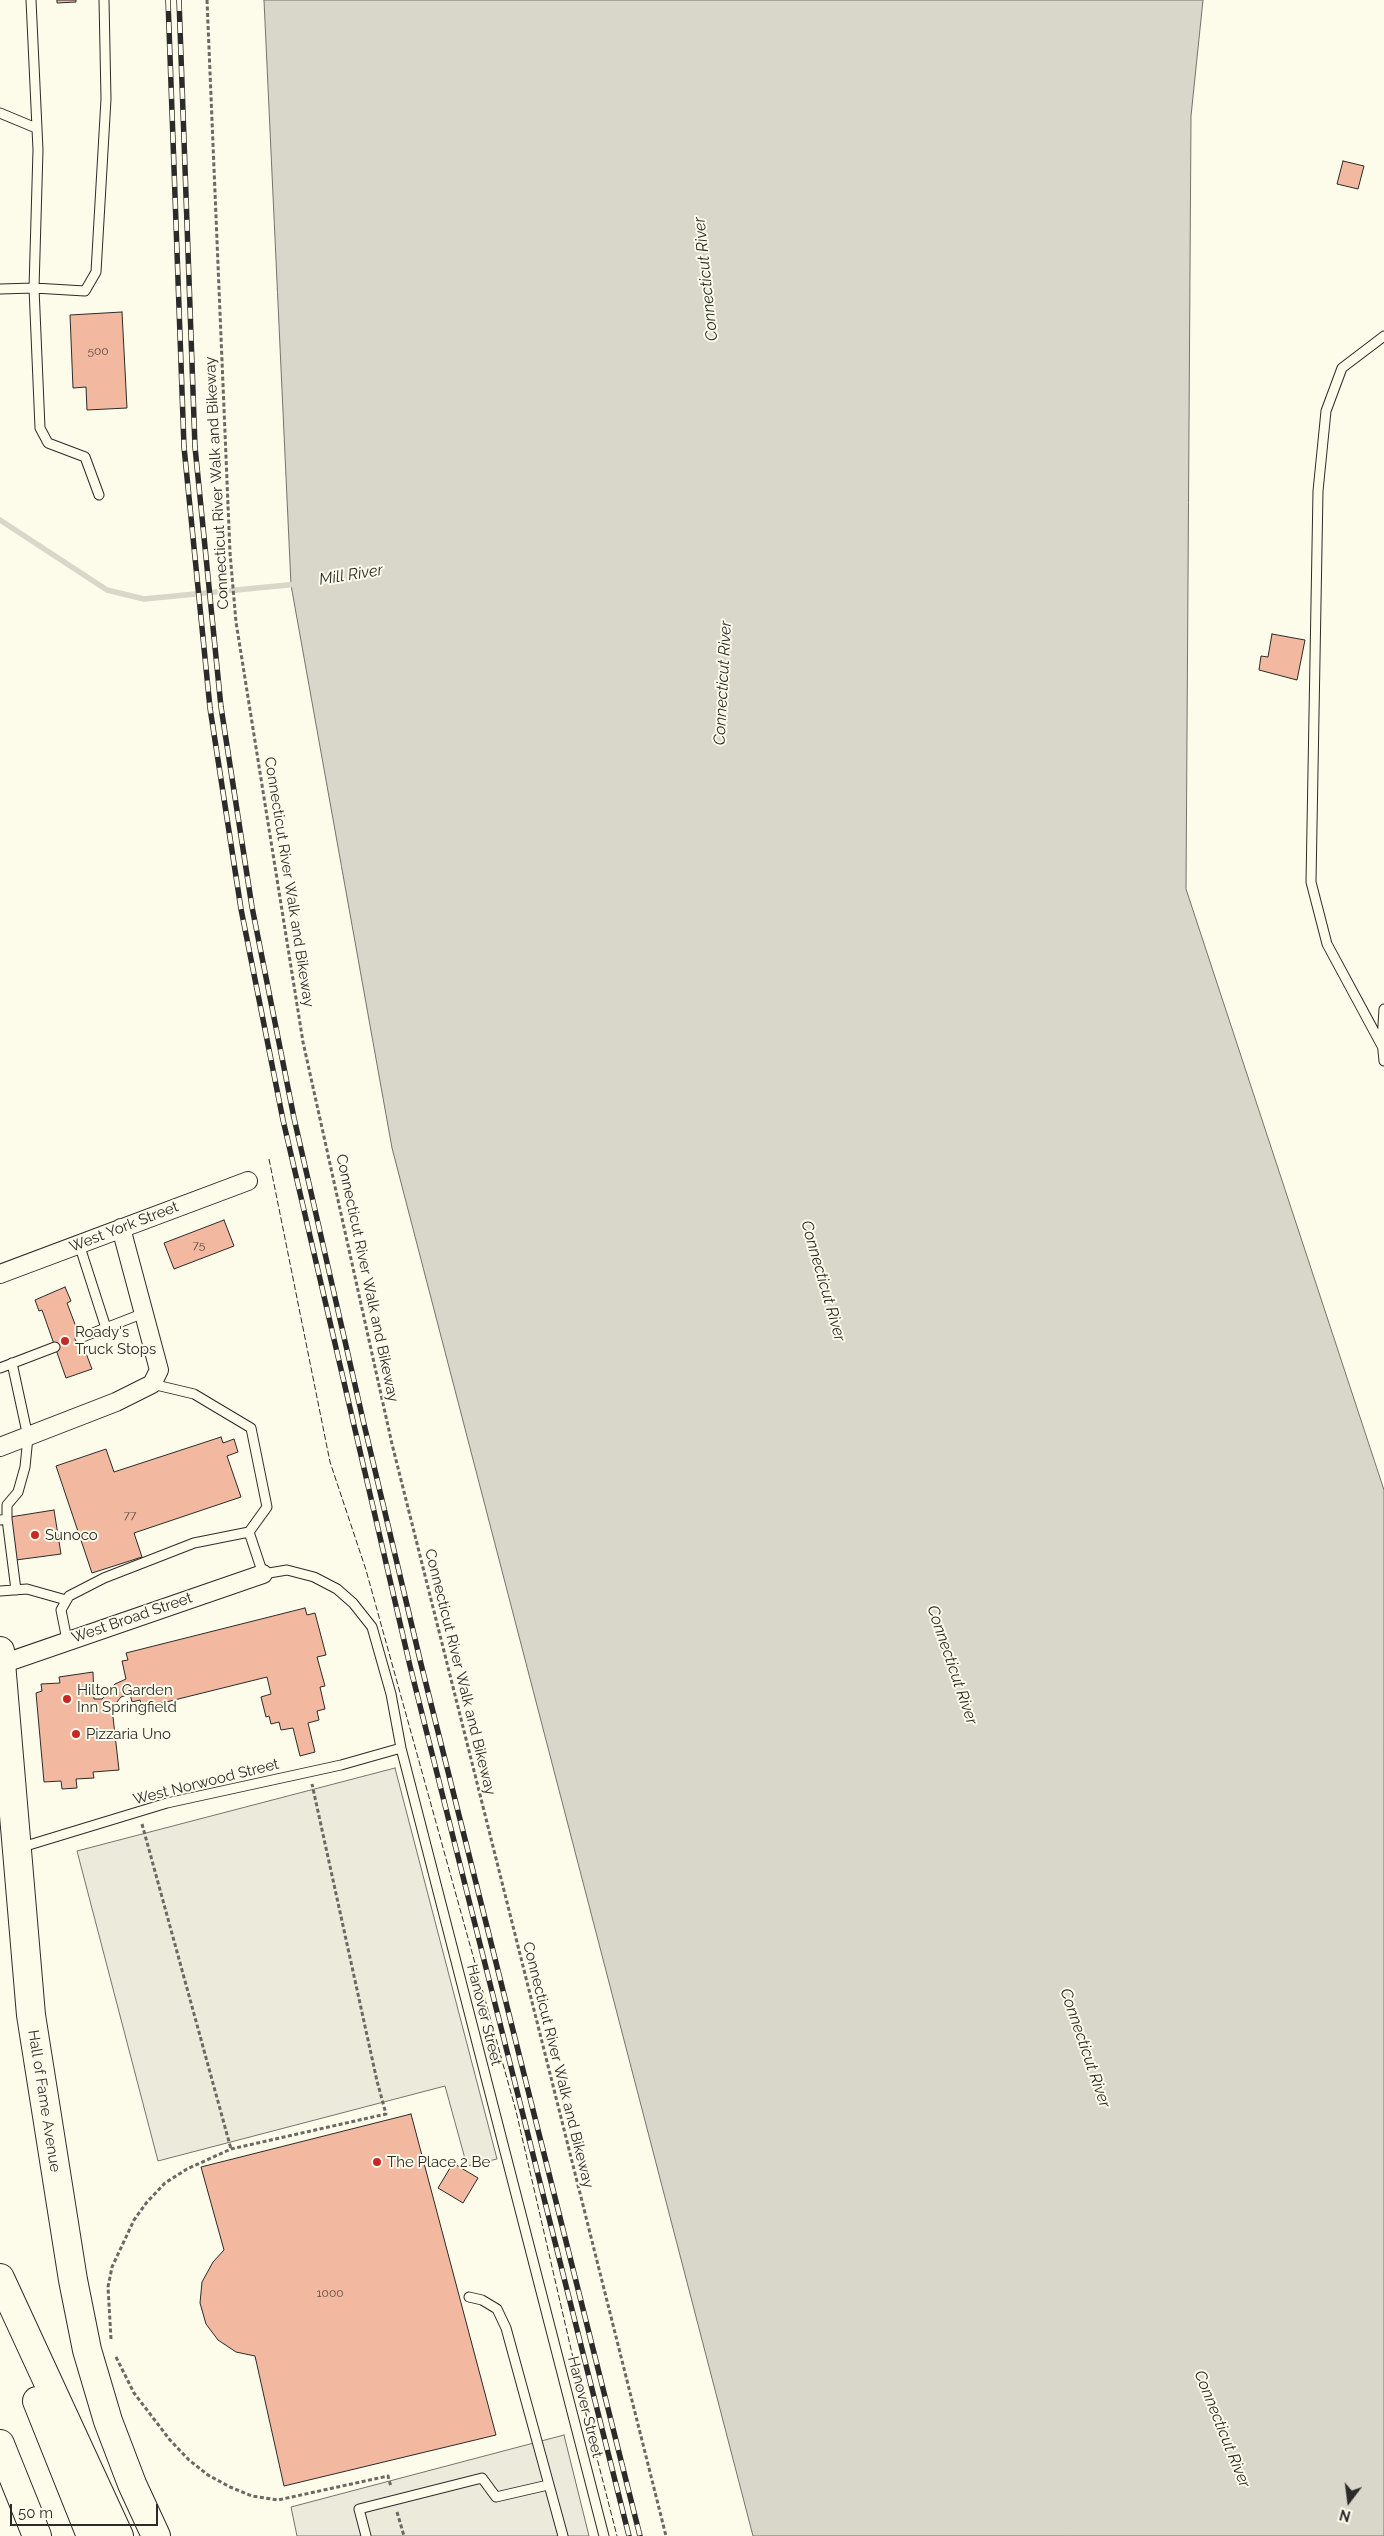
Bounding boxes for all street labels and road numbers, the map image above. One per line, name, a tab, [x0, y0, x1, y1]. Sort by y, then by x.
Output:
street label: Connecticut River Walk and Bikeway	[201, 356, 233, 610]
street label: Connecticut River Walk and Bikeway	[260, 756, 318, 1008]
street label: Connecticut River Walk and Bikeway	[332, 1152, 402, 1404]
street label: West York Street	[67, 1198, 181, 1256]
street label: Connecticut River Walk and Bikeway	[421, 1547, 499, 1797]
street label: West Broad Street	[69, 1589, 195, 1647]
street label: West Norwood Street	[131, 1755, 281, 1809]
street label: Connecticut River Walk and Bikeway	[519, 1940, 597, 2190]
street label: Hanover Street	[463, 1962, 505, 2068]
street label: Hall of Fame Avenue	[24, 2029, 64, 2173]
street label: Hanover Street	[564, 2354, 606, 2460]

